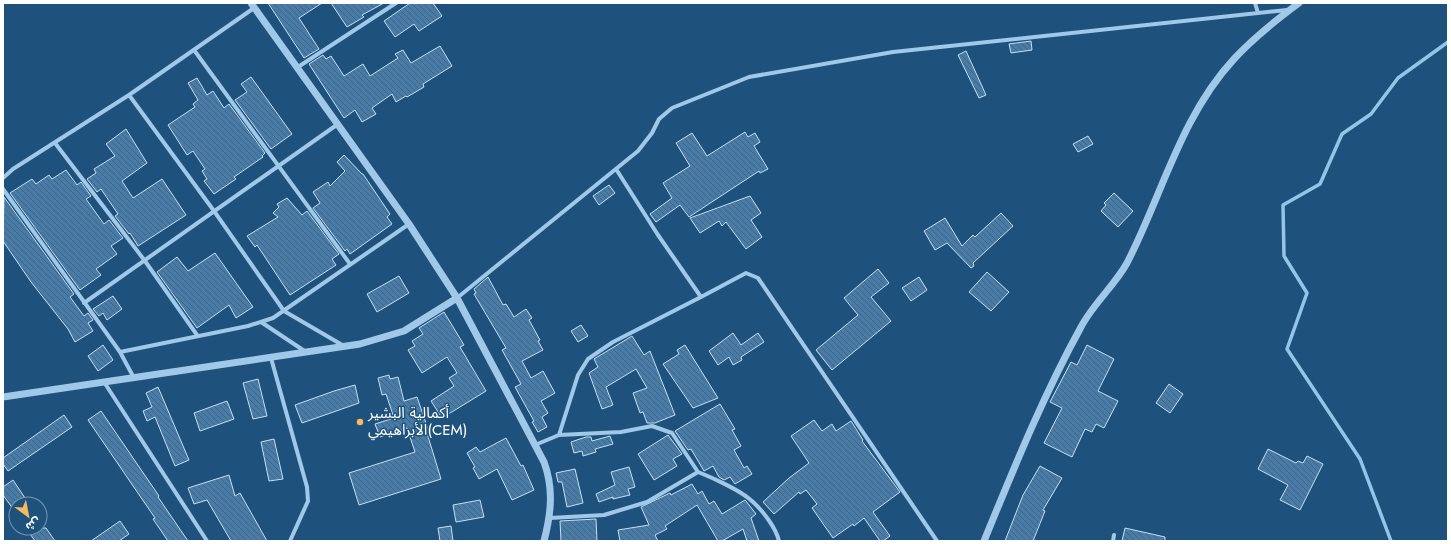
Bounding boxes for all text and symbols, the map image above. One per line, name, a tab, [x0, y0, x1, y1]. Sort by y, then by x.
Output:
place label: أكمالية البشير الأبراهيمي(CEM)	[367, 402, 467, 441]
marker: أكمالية البشير الأبراهيمي(CEM)	[355, 417, 365, 427]
north arrow	[8, 496, 48, 536]
text: ش	[23, 514, 44, 535]

